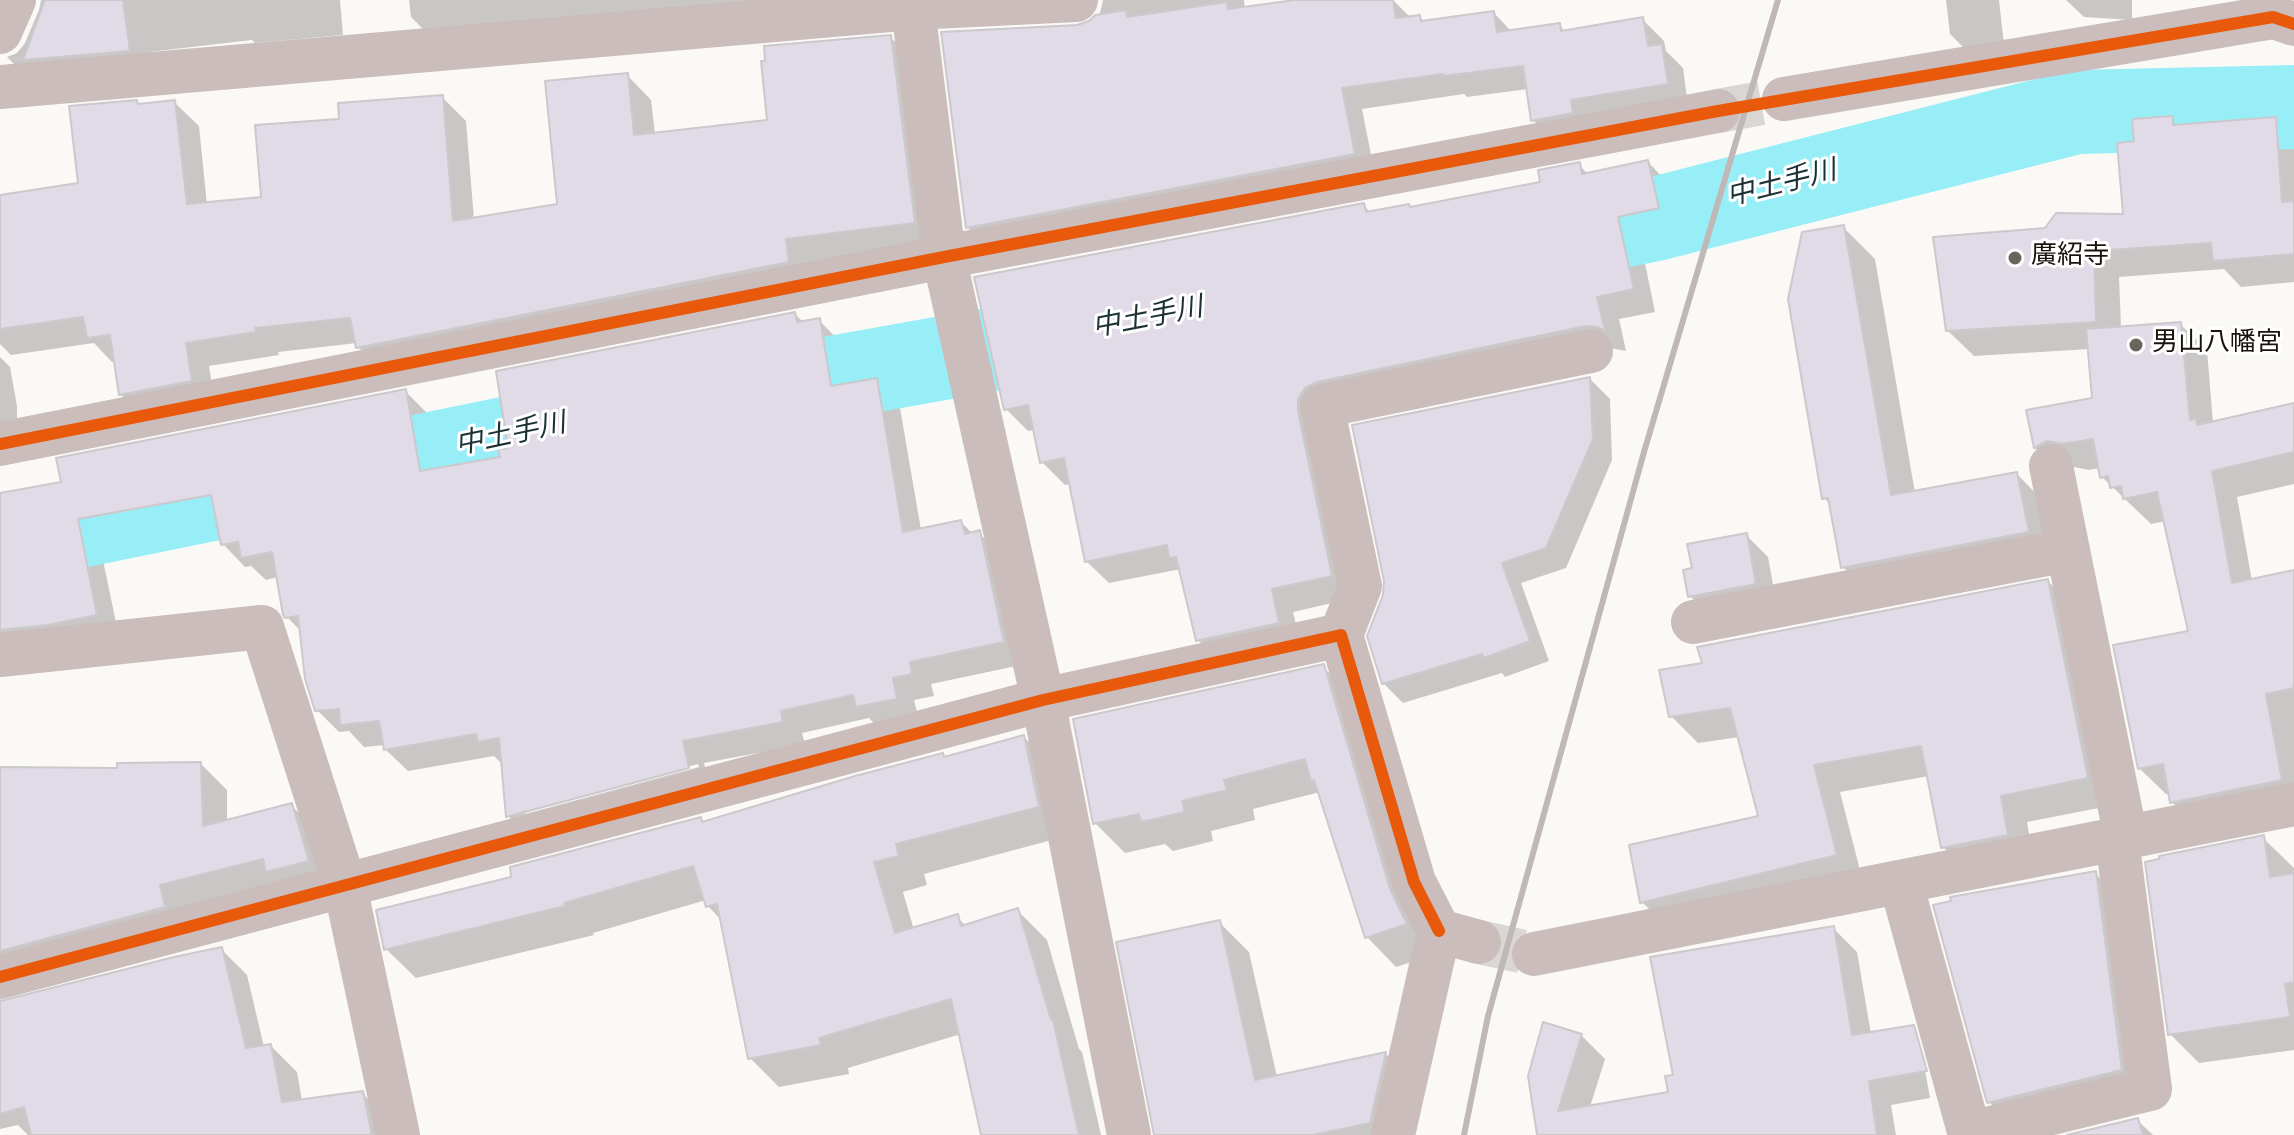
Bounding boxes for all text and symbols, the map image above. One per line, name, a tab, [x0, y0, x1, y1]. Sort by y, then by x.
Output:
water label: 中土手川	[1724, 156, 1840, 216]
place label: 廣紹寺	[2031, 242, 2109, 274]
marker: 廣紹寺	[2006, 249, 2024, 267]
water label: 中土手川	[1090, 293, 1206, 347]
place label: 男山八幡宮	[2152, 329, 2282, 361]
marker: 男山八幡宮	[2127, 336, 2145, 354]
water label: 中土手川	[453, 409, 569, 465]

